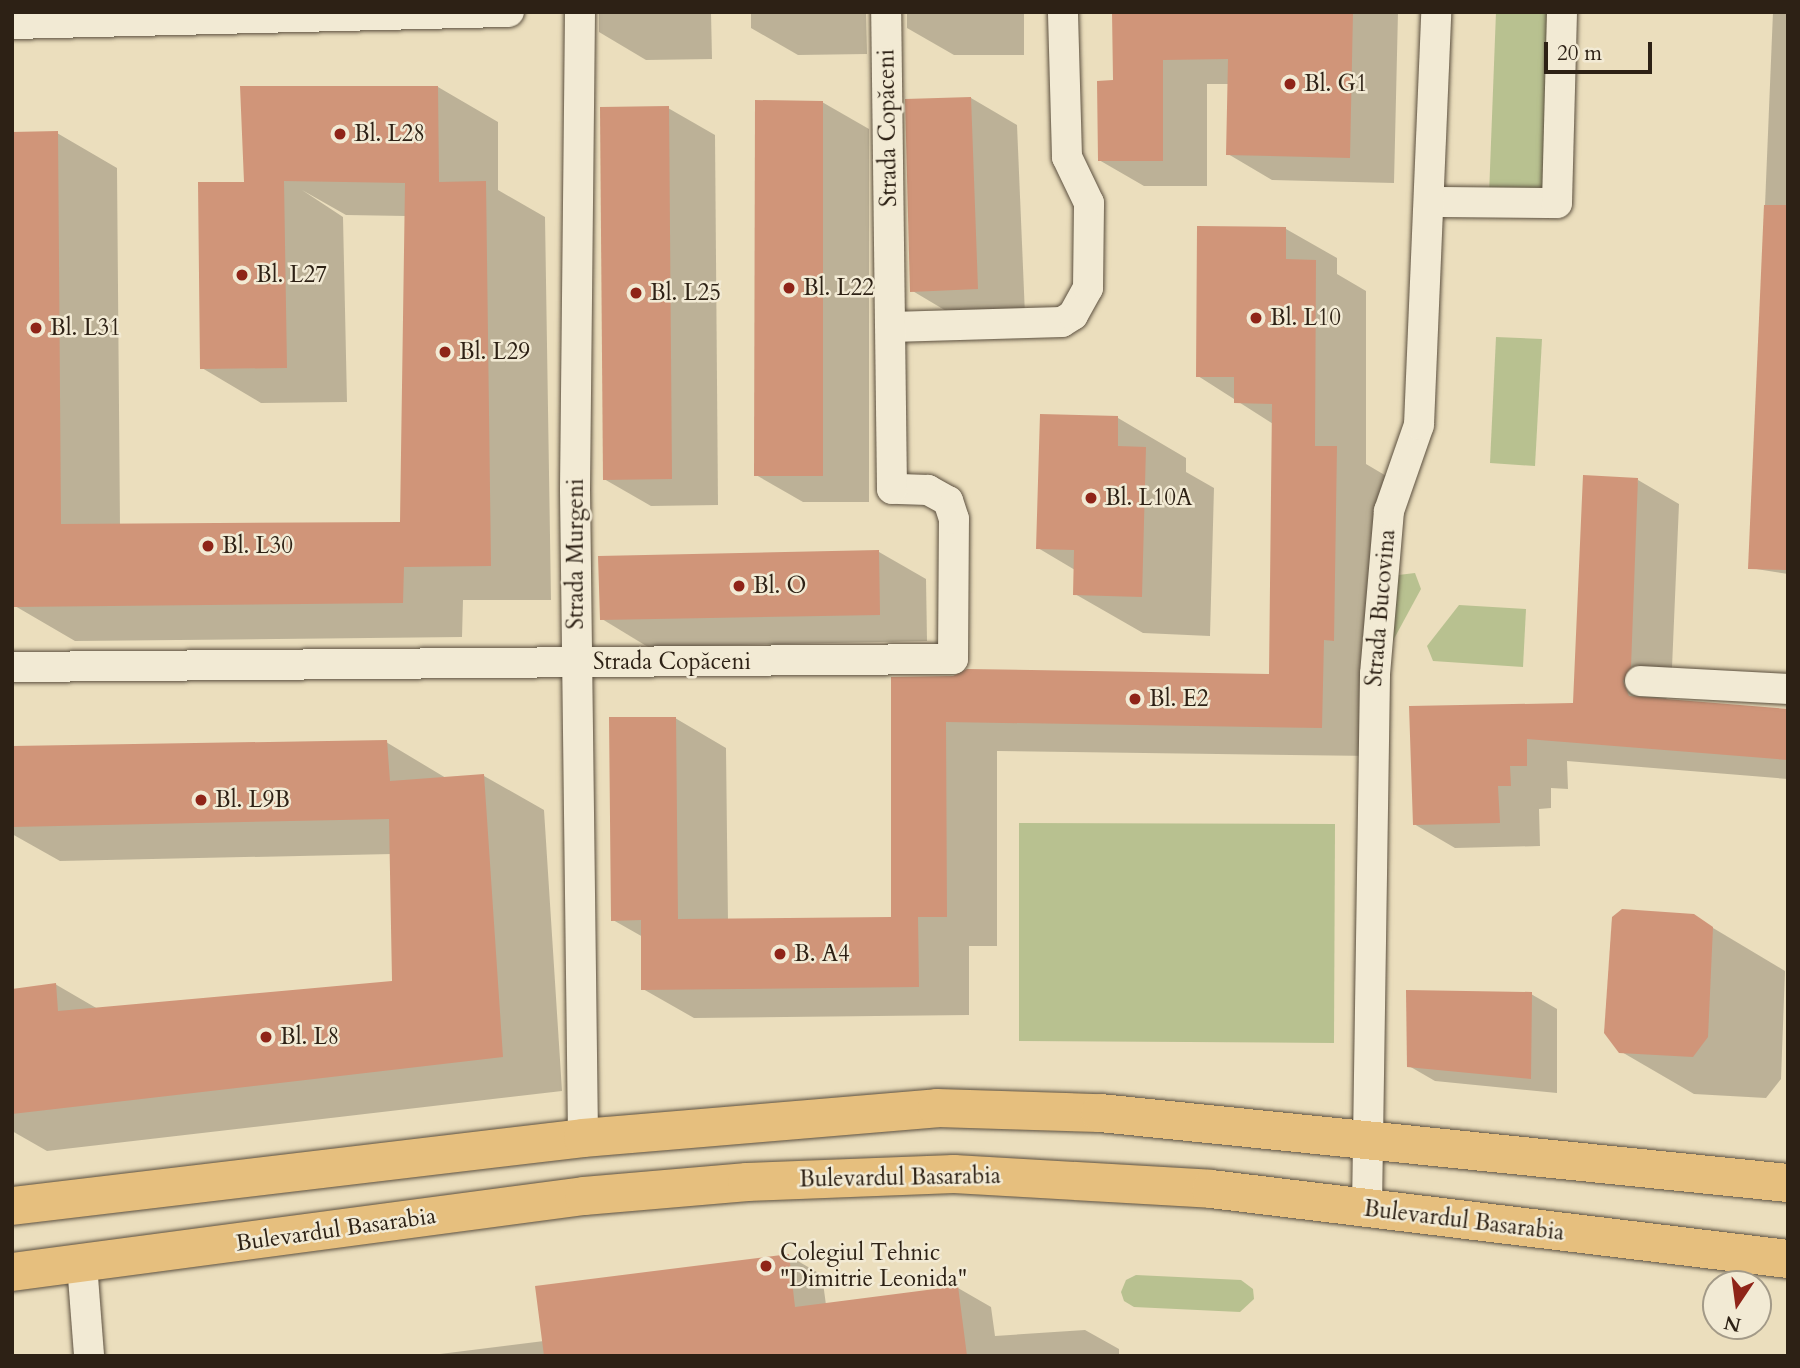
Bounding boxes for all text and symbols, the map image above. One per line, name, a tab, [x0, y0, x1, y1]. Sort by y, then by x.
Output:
scale bar	[1548, 28, 1657, 72]
text: 20 m	[1557, 39, 1602, 68]
street label: Strada Copăceni	[873, 49, 903, 207]
place label: Bl. G1	[1304, 70, 1367, 98]
marker: Bl. G1	[1282, 76, 1298, 92]
place label: Bl. L28	[354, 120, 425, 148]
marker: Bl. L28	[332, 126, 348, 142]
place label: Bl. L27	[256, 261, 327, 289]
marker: Bl. L27	[234, 267, 250, 283]
place label: Bl. L22	[803, 274, 874, 302]
place label: Bl. L25	[650, 279, 721, 307]
marker: Bl. L22	[781, 280, 797, 296]
marker: Bl. L25	[628, 285, 644, 301]
place label: Bl. L10	[1270, 304, 1341, 332]
marker: Bl. L10	[1248, 310, 1264, 326]
place label: Bl. L31	[50, 314, 121, 342]
marker: Bl. L31	[28, 320, 44, 336]
place label: Bl. L29	[459, 338, 530, 366]
marker: Bl. L29	[437, 344, 453, 360]
street label: Strada Murgeni	[562, 478, 590, 630]
place label: Bl. L10A	[1105, 484, 1192, 512]
marker: Bl. L10A	[1083, 490, 1099, 506]
street label: Strada Bucovina	[1360, 528, 1402, 688]
place label: Bl. L30	[222, 532, 293, 560]
marker: Bl. L30	[200, 538, 216, 554]
place label: Bl. O	[753, 572, 806, 600]
marker: Bl. O	[731, 578, 747, 594]
street label: Strada Copăceni	[593, 648, 751, 676]
place label: Bl. E2	[1149, 685, 1208, 713]
marker: Bl. E2	[1127, 691, 1143, 707]
place label: Bl. L9B	[215, 786, 290, 814]
marker: Bl. L9B	[193, 792, 209, 808]
place label: B. A4	[794, 940, 850, 968]
marker: B. A4	[772, 946, 788, 962]
place label: Bl. L8	[280, 1023, 339, 1051]
marker: Bl. L8	[258, 1029, 274, 1045]
street label: Bulevardul Basarabia	[799, 1162, 1001, 1194]
street label: Bulevardul Basarabia	[1362, 1195, 1566, 1247]
street label: Bulevardul Basarabia	[234, 1202, 438, 1258]
place label: Colegiul Tehnic "Dimitrie Leonida"	[780, 1239, 967, 1293]
marker: Colegiul Tehnic "Dimitrie Leonida"	[758, 1258, 774, 1274]
north arrow	[1702, 1270, 1772, 1340]
text: N	[1722, 1309, 1744, 1338]

